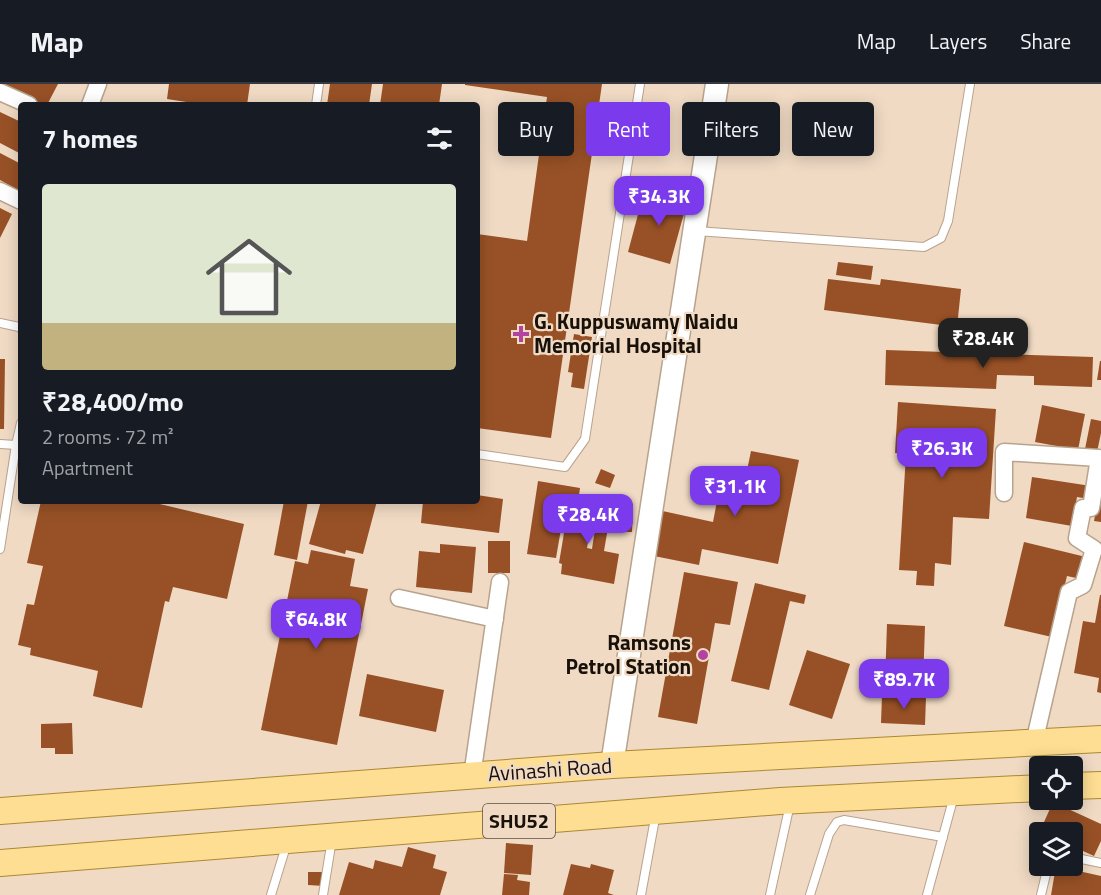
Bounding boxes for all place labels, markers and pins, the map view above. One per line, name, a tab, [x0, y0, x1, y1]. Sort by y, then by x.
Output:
pin: ₹34.3K	[610, 176, 708, 227]
place label: G. Kuppuswamy Naidu Memorial Hospital	[534, 305, 738, 361]
pin: ₹28.4K	[934, 318, 1032, 369]
marker: G. Kuppuswamy Naidu Memorial Hospital	[512, 325, 530, 343]
pin: ₹26.3K	[893, 428, 991, 479]
pin: ₹31.1K	[686, 466, 784, 517]
pin: ₹28.4K	[539, 494, 637, 545]
pin: ₹64.8K	[267, 599, 365, 650]
place label: Ramsons Petrol Station	[565, 626, 691, 682]
marker: Ramsons Petrol Station	[696, 648, 710, 662]
pin: ₹89.7K	[855, 659, 953, 710]

